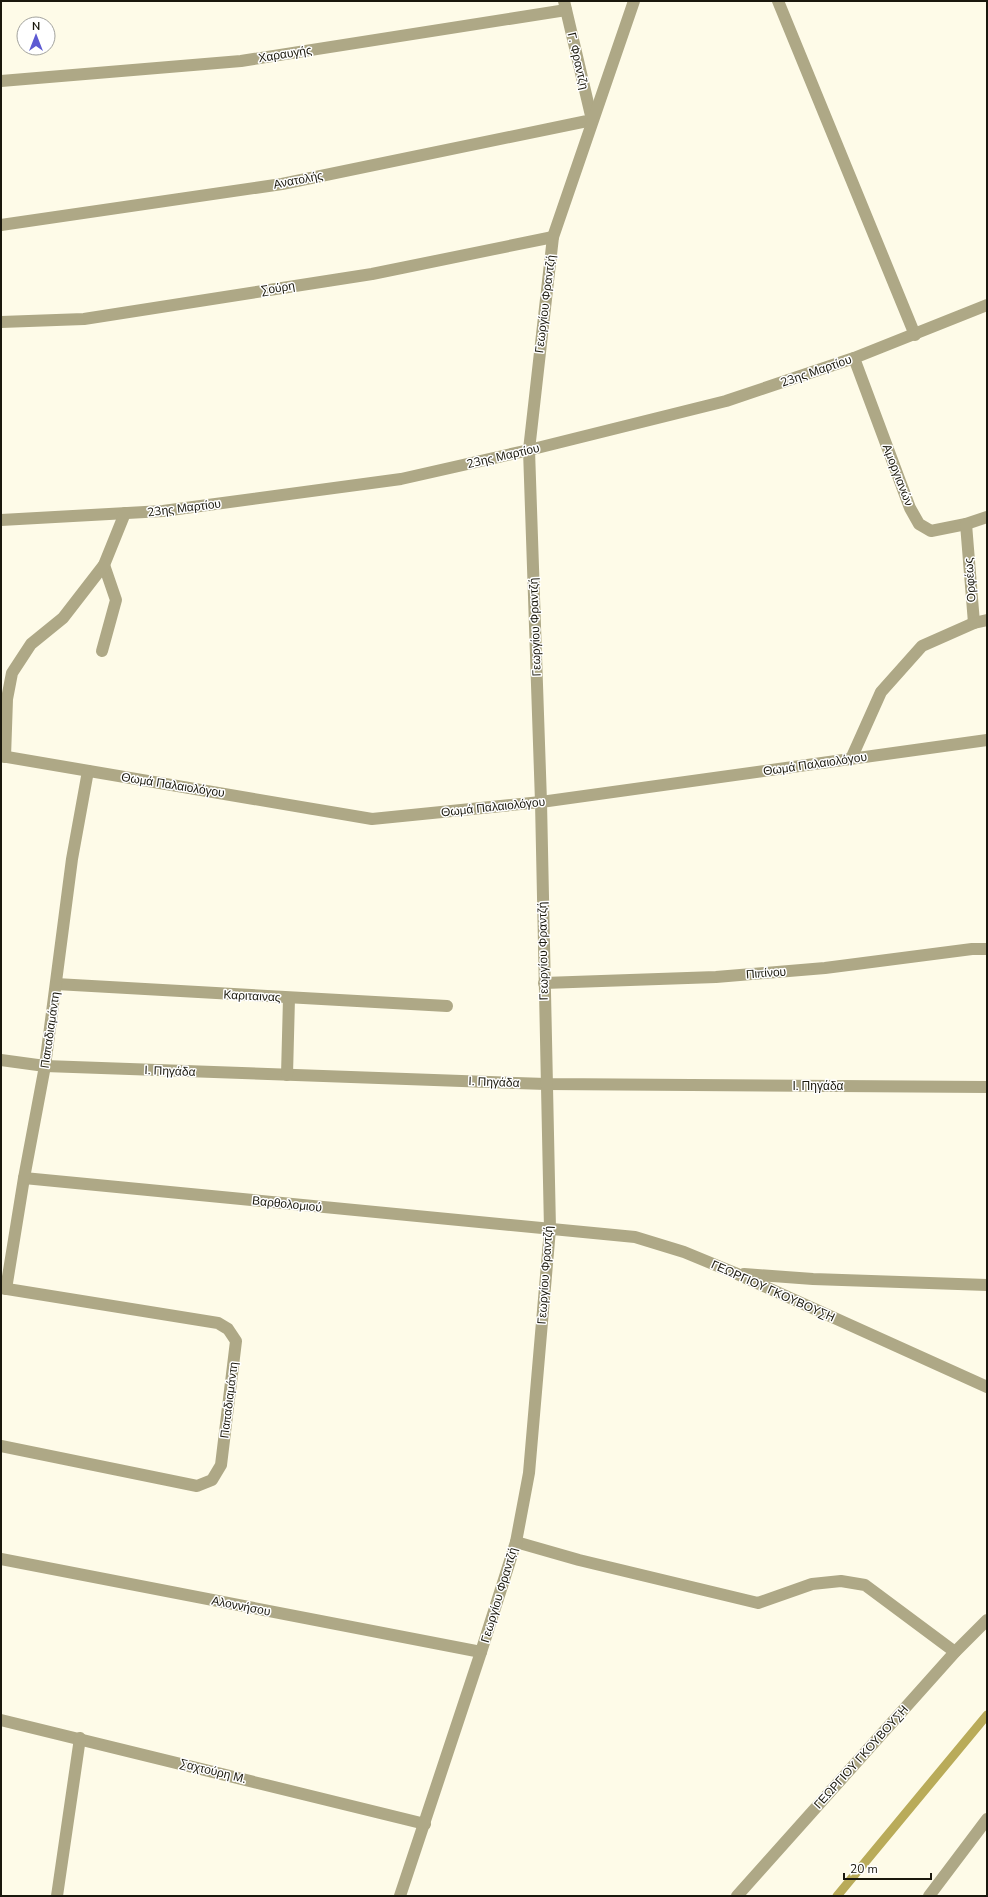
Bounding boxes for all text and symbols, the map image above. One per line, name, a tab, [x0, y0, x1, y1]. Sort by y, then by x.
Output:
north arrow	[16, 16, 56, 56]
text: N	[32, 19, 40, 34]
street label: Γ. Φραντζη	[564, 31, 592, 91]
street label: Χαραυγής	[257, 42, 313, 66]
street label: Ανατολής	[272, 167, 324, 193]
street label: Γεωργίου Φραντζή	[531, 254, 559, 354]
street label: Σούρη	[260, 277, 296, 299]
street label: 23ης Μαρτίου	[778, 351, 854, 391]
street label: 23ης Μαρτίου	[465, 440, 541, 472]
street label: Αμοργιανών	[879, 442, 917, 508]
street label: 23ης Μαρτίου	[146, 496, 222, 520]
street label: Ορφέως	[960, 557, 980, 603]
street label: Γεωργίου Φραντζή	[525, 577, 545, 677]
street label: Θωμά Παλαιολόγου	[762, 749, 868, 779]
street label: Θωμά Παλαιολόγου	[120, 769, 226, 801]
street label: Θωμά Παλαιολόγου	[440, 794, 546, 820]
street label: Γεωργίου Φραντζή	[534, 901, 552, 1001]
street label: Πιπίνου	[745, 964, 787, 982]
street label: Καριταινας	[223, 987, 281, 1005]
street label: Παπαδιαμάντη	[37, 991, 63, 1069]
street label: Ι. Πηγάδα	[144, 1062, 196, 1080]
street label: Ι. Πηγάδα	[468, 1073, 520, 1091]
street label: Ι. Πηγάδα	[792, 1078, 844, 1094]
street label: Βαρθολομιού	[251, 1192, 323, 1216]
street label: Γεωργίου Φραντζή	[534, 1225, 556, 1325]
street label: ΓΕΩΡΓΙΟΥ ΓΚΟΥΒΟΥΣΗ	[709, 1256, 837, 1326]
street label: Παπαδιαμάντη	[216, 1361, 242, 1439]
street label: Γεωργίου Φραντζή	[477, 1545, 521, 1645]
street label: Αλοννήσου	[210, 1592, 272, 1620]
street label: ΓΕΩΡΓΙΟΥ ΓΚΟΥΒΟΥΣΗ	[810, 1702, 912, 1812]
street label: Σαχτούρη Μ.	[178, 1755, 248, 1787]
scale bar	[844, 1855, 931, 1881]
text: 20 m	[850, 1861, 878, 1877]

